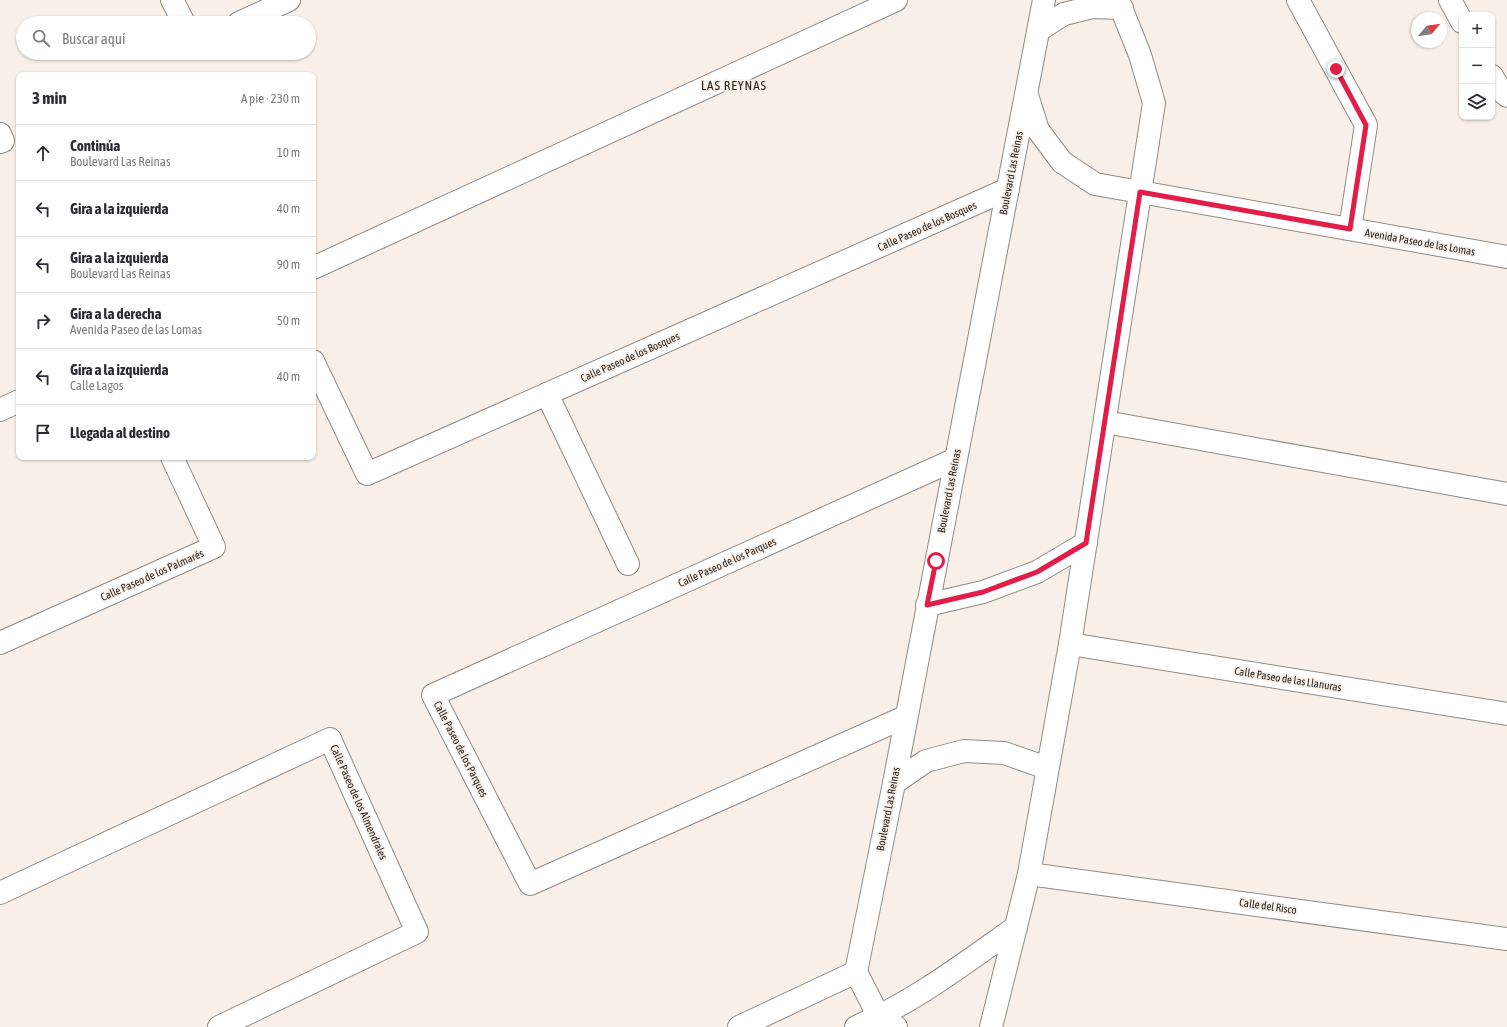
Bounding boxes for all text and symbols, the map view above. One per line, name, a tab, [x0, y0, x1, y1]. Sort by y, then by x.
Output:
north arrow	[1411, 12, 1447, 48]
map controls	[1459, 12, 1495, 120]
button: +	[1459, 12, 1495, 48]
search box	[16, 16, 316, 60]
icon: search	[30, 27, 52, 49]
text: Buscar aquí	[62, 30, 125, 47]
button: −	[1459, 48, 1495, 84]
route end	[1327, 60, 1345, 78]
district label: LAS REYNAS	[701, 78, 767, 93]
button: layers	[1459, 84, 1495, 120]
text: 3 min	[32, 88, 67, 108]
text: A pie · 230 m	[241, 91, 300, 106]
street label: Boulevard Las Reinas	[997, 130, 1025, 216]
text: Continúa	[70, 137, 120, 154]
icon: ahead	[32, 142, 54, 164]
text: 10 m	[277, 145, 300, 160]
text: Boulevard Las Reinas	[70, 154, 170, 169]
icon: left	[32, 198, 54, 220]
street label: Calle Paseo de los Bosques	[876, 199, 978, 253]
text: Gira a la izquierda	[70, 200, 168, 217]
text: 40 m	[277, 201, 300, 216]
street label: Avenida Paseo de las Lomas	[1364, 226, 1476, 258]
text: Gira a la izquierda	[70, 249, 168, 266]
icon: left	[32, 254, 54, 276]
text: 90 m	[277, 257, 300, 272]
text: Boulevard Las Reinas	[70, 266, 170, 281]
text: Gira a la derecha	[70, 305, 161, 322]
icon: right	[32, 310, 54, 332]
text: 50 m	[277, 313, 300, 328]
text: Avenida Paseo de las Lomas	[70, 322, 202, 337]
street label: Calle Paseo de los Bosques	[579, 330, 681, 384]
text: Gira a la izquierda	[70, 361, 168, 378]
icon: left	[32, 366, 54, 388]
text: 40 m	[277, 369, 300, 384]
text: Calle Lagos	[70, 378, 123, 393]
icon: arrive	[32, 422, 54, 444]
text: Llegada al destino	[70, 424, 170, 441]
street label: Boulevard Las Reinas	[935, 448, 963, 534]
street label: Calle Paseo de los Parques	[676, 535, 778, 589]
street label: Calle Paseo de los Palmarés	[99, 547, 205, 603]
route start	[927, 552, 945, 570]
street label: Calle Paseo de las Llanuras	[1234, 665, 1342, 693]
street label: Calle Paseo de los Parques	[432, 699, 490, 799]
street label: Calle Paseo de los Almendrales	[328, 743, 390, 862]
street label: Boulevard Las Reinas	[874, 766, 902, 852]
street label: Calle del Risco	[1238, 896, 1298, 916]

